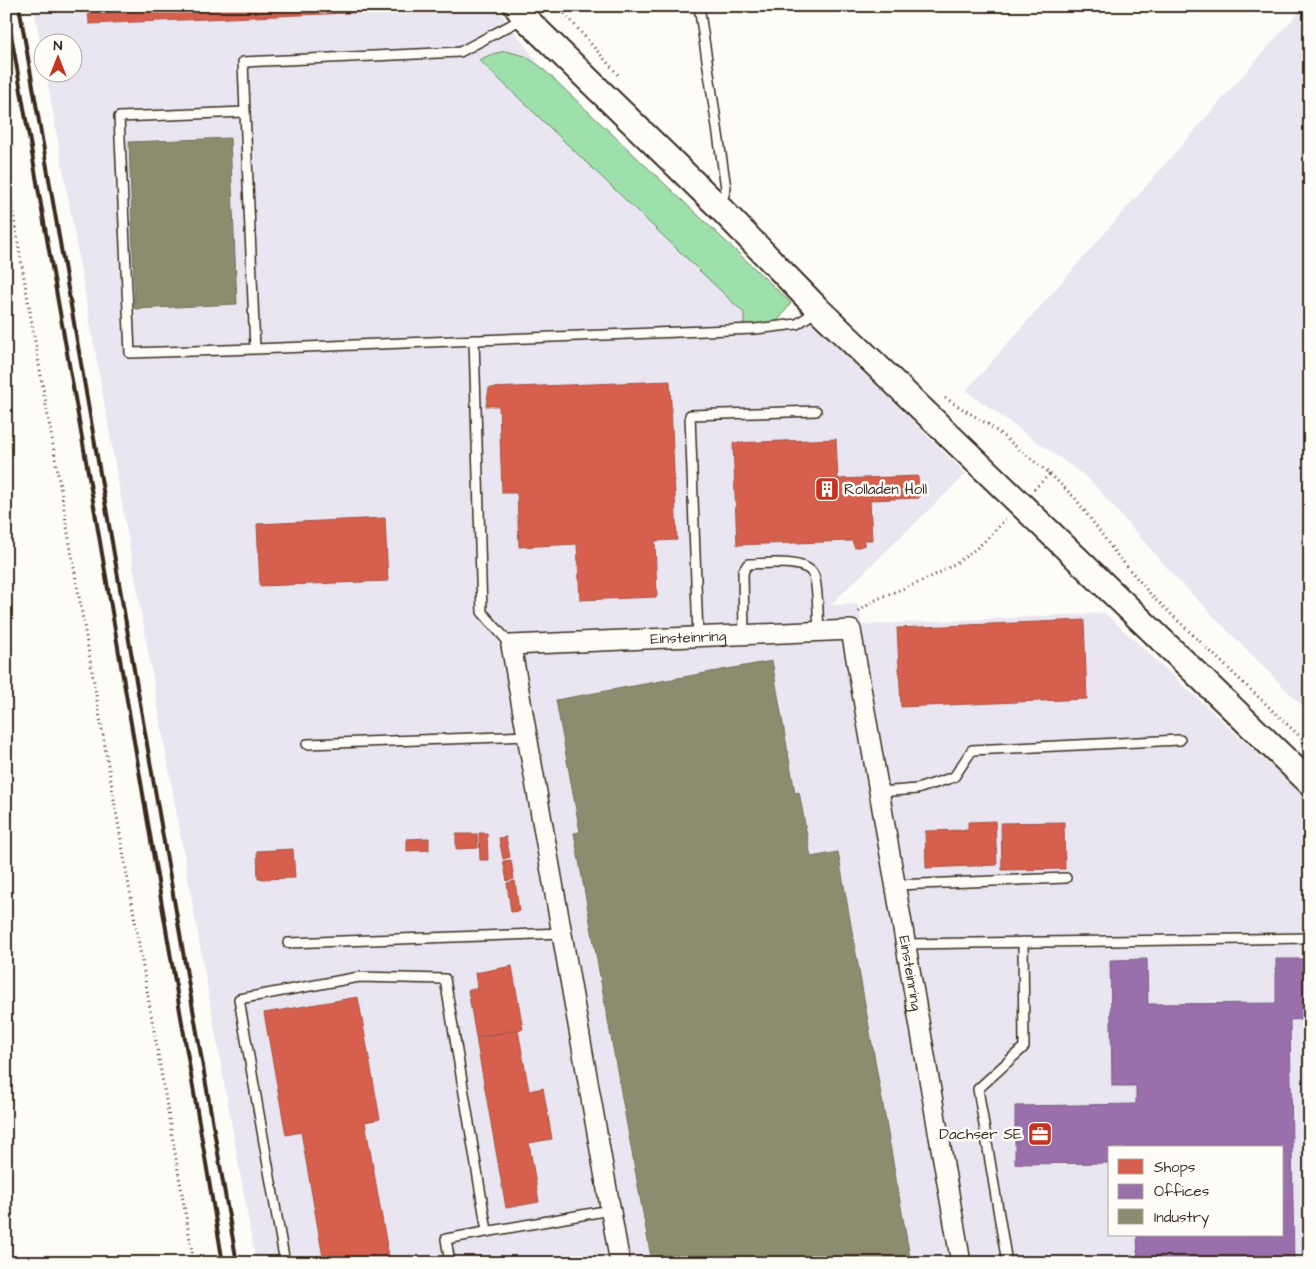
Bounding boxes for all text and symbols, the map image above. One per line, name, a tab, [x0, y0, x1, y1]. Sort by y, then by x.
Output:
north arrow	[32, 32, 82, 82]
text: N	[54, 36, 63, 56]
building icon: Rolladen Holl	[814, 476, 840, 502]
place label: Rolladen Holl	[844, 479, 927, 500]
street label: Einsteinring	[650, 626, 727, 650]
street label: Einsteinring	[893, 934, 927, 1013]
office icon: Dachser SE	[1027, 1121, 1053, 1147]
place label: Dachser SE	[939, 1124, 1022, 1145]
legend	[1108, 1146, 1284, 1236]
text: Shops	[1154, 1157, 1196, 1178]
text: Offices	[1154, 1181, 1210, 1202]
text: Industry	[1154, 1207, 1209, 1229]

